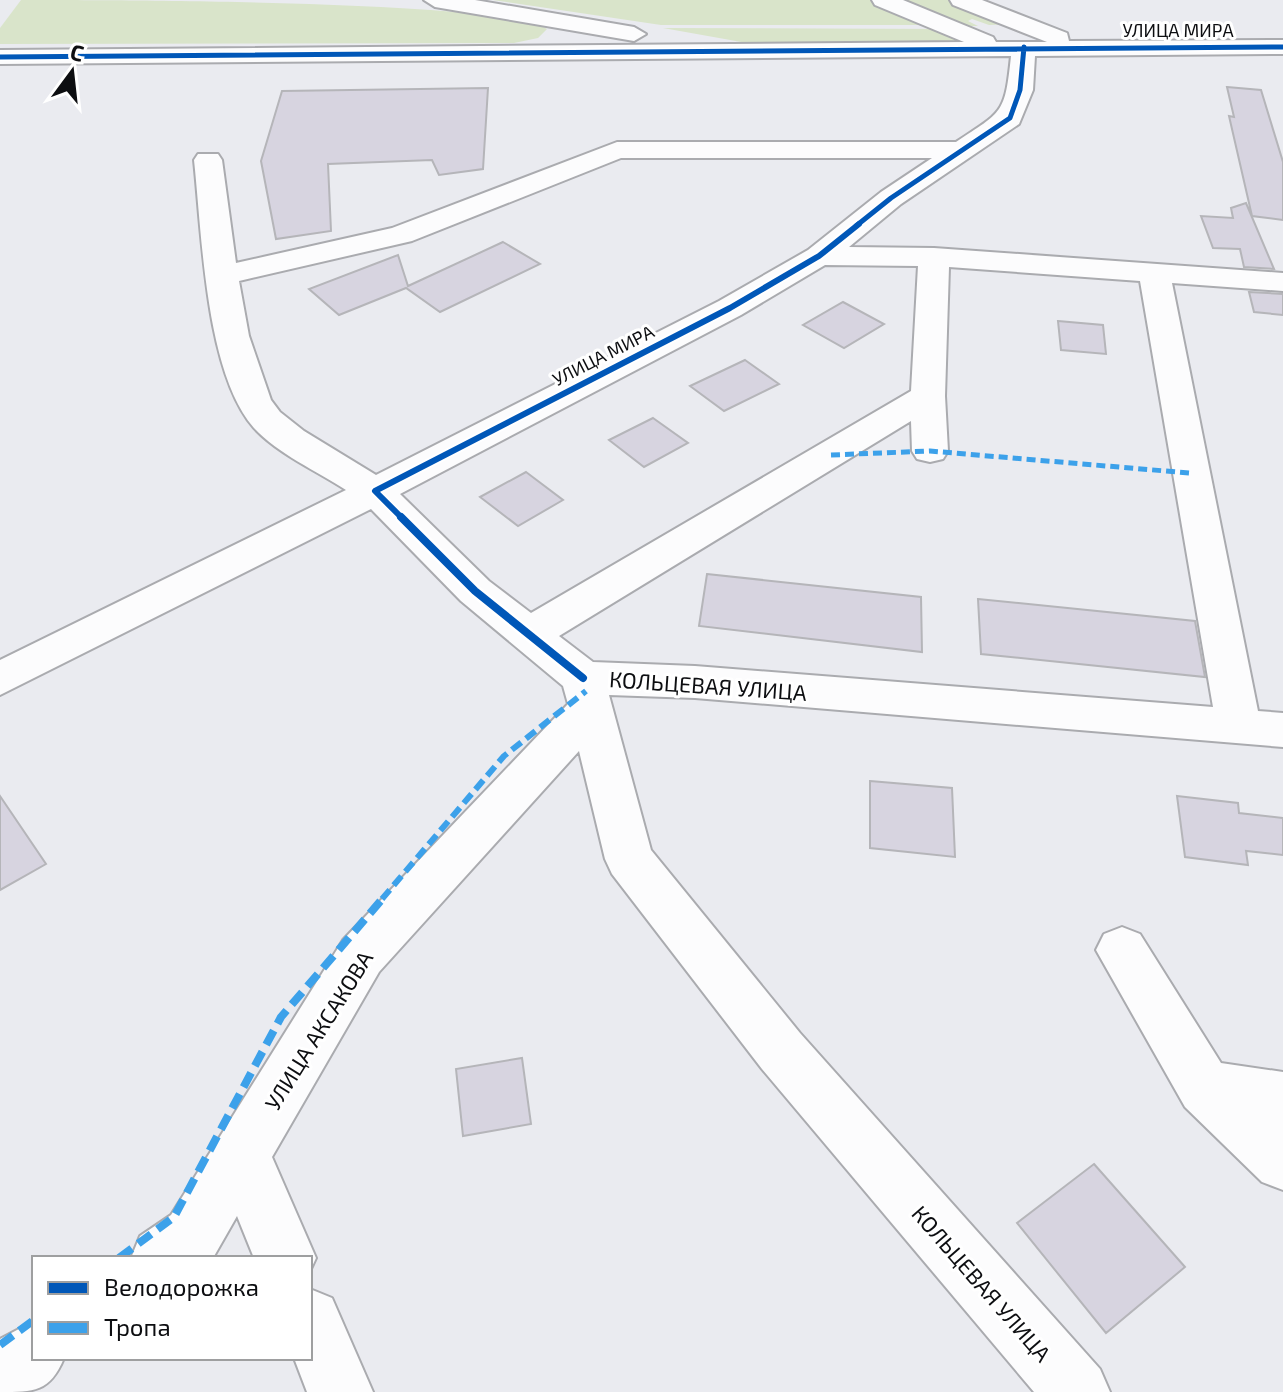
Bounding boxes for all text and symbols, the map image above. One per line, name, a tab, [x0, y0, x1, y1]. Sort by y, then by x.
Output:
street label: УЛИЦА МИРА	[1122, 19, 1234, 41]
north arrow	[32, 32, 112, 112]
text: С	[68, 37, 87, 66]
street label: УЛИЦА МИРА	[548, 320, 658, 390]
street label: КОЛЬЦЕВАЯ УЛИЦА	[608, 665, 808, 705]
street label: УЛИЦА АКСАКОВА	[259, 945, 378, 1114]
street label: КОЛЬЦЕВАЯ УЛИЦА	[907, 1200, 1057, 1366]
legend	[32, 1256, 312, 1360]
text: Велодорожка	[104, 1272, 259, 1301]
text: Тропа	[104, 1312, 171, 1341]

